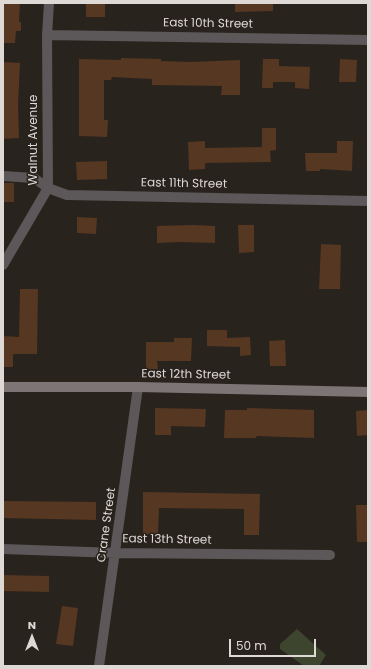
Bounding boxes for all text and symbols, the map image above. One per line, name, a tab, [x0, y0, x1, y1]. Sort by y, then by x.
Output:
street label: East 10th Street	[163, 16, 253, 32]
street label: Walnut Avenue	[27, 95, 41, 185]
street label: East 11th Street	[141, 176, 227, 192]
street label: East 12th Street	[141, 367, 231, 383]
street label: Crane Street	[95, 487, 119, 563]
street label: East 13th Street	[122, 532, 212, 548]
north arrow	[12, 617, 52, 657]
text: N	[28, 617, 36, 633]
scale bar	[231, 631, 318, 657]
text: 50 m	[236, 637, 267, 654]

